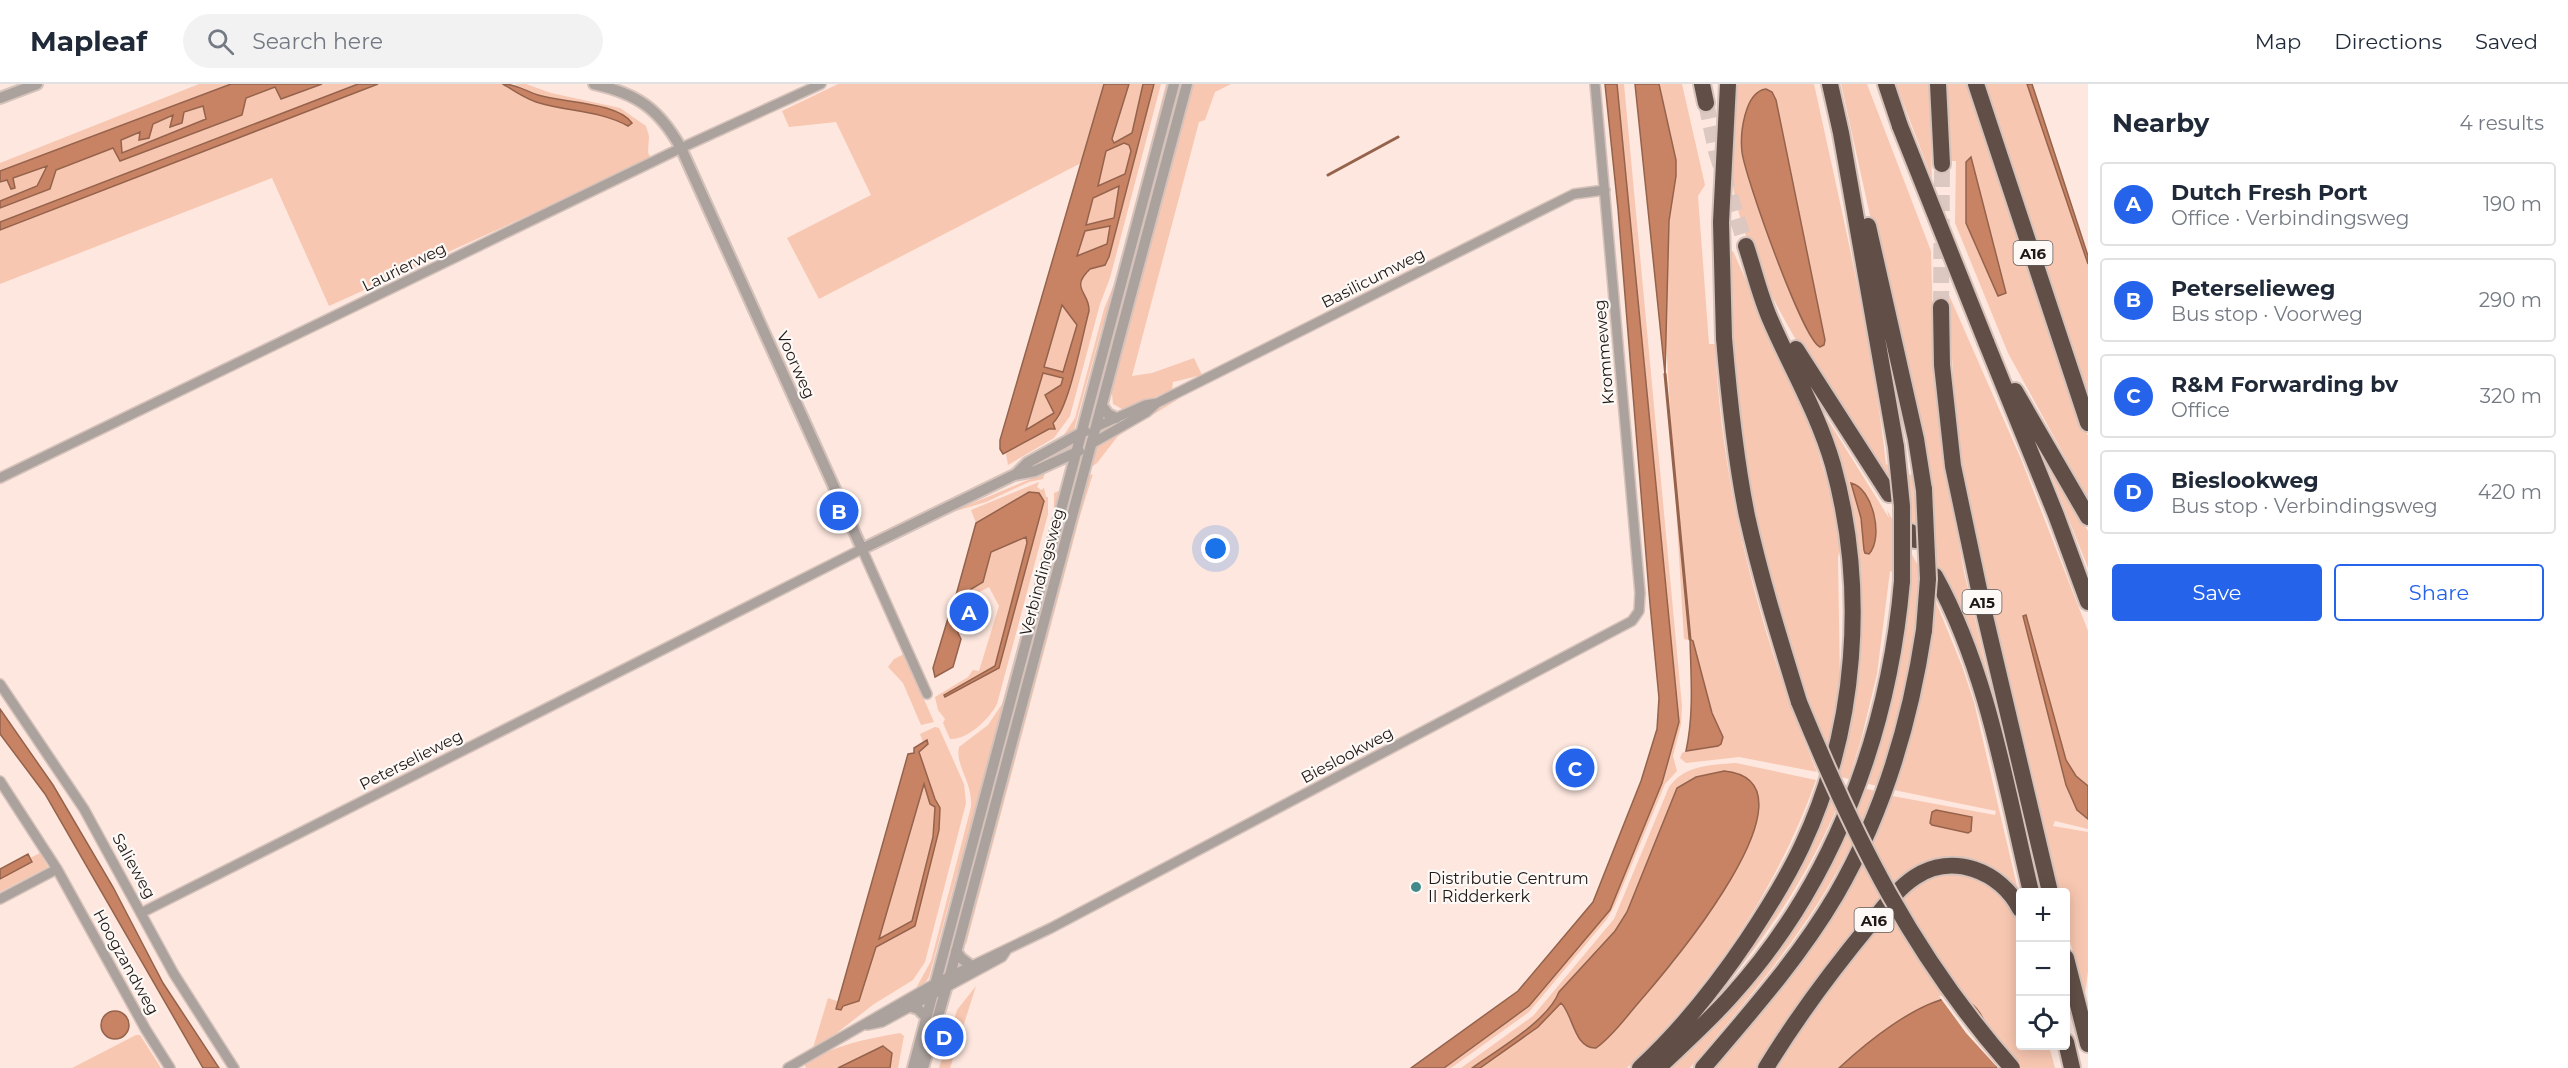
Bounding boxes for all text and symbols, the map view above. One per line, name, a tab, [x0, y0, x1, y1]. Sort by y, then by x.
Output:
search box	[183, 14, 603, 68]
text: Mapleaf	[30, 24, 147, 58]
icon: search	[204, 25, 237, 58]
text: Search here	[252, 28, 383, 55]
text: Map	[2255, 29, 2301, 54]
text: Directions	[2334, 29, 2442, 54]
text: Saved	[2475, 29, 2538, 54]
text: Nearby	[2112, 107, 2209, 139]
text: 4 results	[2459, 111, 2544, 135]
text: Dutch Fresh Port	[2171, 179, 2368, 206]
text: A	[2126, 192, 2141, 216]
text: 190 m	[2483, 192, 2542, 216]
text: Office · Verbindingsweg	[2171, 206, 2409, 230]
street label: Laurierweg	[359, 239, 449, 295]
road number: A16	[2014, 241, 2052, 265]
street label: Basilicumweg	[1318, 244, 1428, 312]
text: Peterselieweg	[2171, 275, 2335, 302]
text: B	[2126, 288, 2141, 312]
text: 290 m	[2479, 288, 2542, 312]
street label: Krommeweg	[1590, 299, 1618, 405]
text: Bus stop · Voorweg	[2171, 302, 2363, 326]
street label: Voorweg	[773, 328, 819, 402]
text: R&M Forwarding bv	[2171, 371, 2398, 398]
text: C	[2126, 384, 2141, 408]
text: 320 m	[2480, 384, 2542, 408]
text: Office	[2171, 398, 2230, 422]
text: Bieslookweg	[2171, 467, 2319, 494]
text: D	[2125, 480, 2142, 504]
text: 420 m	[2478, 480, 2542, 504]
pin: B	[820, 488, 858, 534]
text: Bus stop · Verbindingsweg	[2171, 494, 2438, 518]
street label: Verbindingsweg	[1016, 506, 1068, 638]
your location	[1201, 534, 1230, 563]
button: Save	[2112, 564, 2322, 621]
button: Share	[2334, 564, 2544, 621]
pin: A	[950, 590, 988, 634]
road number: A15	[1962, 590, 2002, 614]
street label: Bieslookweg	[1298, 723, 1396, 787]
street label: Peterselieweg	[356, 726, 466, 794]
pin: C	[1556, 746, 1594, 790]
street label: Salieweg	[108, 830, 160, 902]
place label: Distributie Centrum II Ridderkerk	[1428, 869, 1589, 906]
marker: Distributie Centrum II Ridderkerk	[1409, 880, 1423, 894]
map controls	[2016, 888, 2070, 1050]
button: +	[2016, 888, 2070, 942]
street label: Hoogzandweg	[89, 906, 163, 1018]
road number: A16	[1854, 908, 1894, 932]
button: −	[2016, 942, 2070, 996]
button: locate	[2016, 996, 2070, 1050]
pin: D	[924, 1014, 964, 1060]

